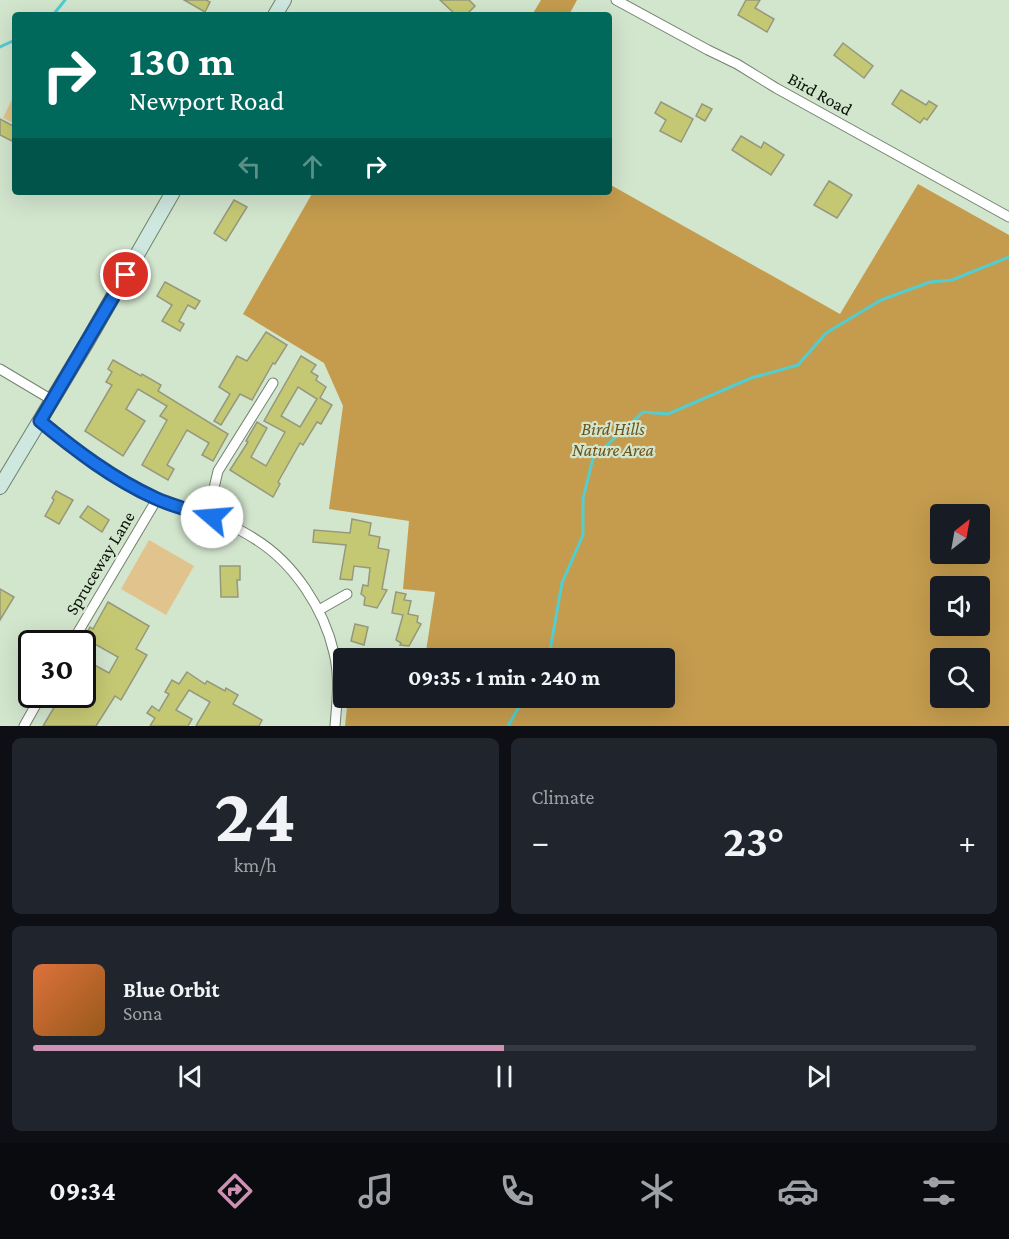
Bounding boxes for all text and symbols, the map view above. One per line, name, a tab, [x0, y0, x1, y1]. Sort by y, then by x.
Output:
icon: right	[30, 36, 108, 114]
text: 130 m	[129, 37, 234, 84]
street label: Bird Road	[785, 68, 856, 120]
text: Newport Road	[129, 86, 284, 116]
icon: left	[233, 150, 266, 183]
icon: ahead	[296, 150, 329, 183]
icon: right	[359, 150, 392, 183]
pin	[100, 249, 151, 300]
icon: arrive	[109, 258, 142, 291]
park label: Bird Hills Nature Area	[572, 419, 655, 460]
position arrow	[180, 485, 244, 549]
north arrow	[930, 504, 990, 564]
map controls	[930, 504, 990, 708]
street label: Spruceway Lane	[61, 508, 139, 618]
button: sound	[930, 576, 990, 636]
speed limit sign: 30	[18, 630, 96, 708]
button: search	[930, 648, 990, 708]
text: 09:35 · 1 min · 240 m	[408, 665, 600, 690]
text: 24	[214, 771, 296, 858]
text: Climate	[532, 786, 594, 808]
text: 23°	[723, 816, 785, 866]
text: −	[532, 823, 549, 860]
text: +	[959, 823, 976, 860]
text: km/h	[234, 854, 277, 876]
text: Blue Orbit	[123, 977, 219, 1002]
text: Sona	[123, 1002, 162, 1024]
icon: previous	[174, 1060, 207, 1093]
icon: pause	[488, 1060, 521, 1093]
icon: next	[802, 1060, 835, 1093]
icon: directions	[214, 1170, 256, 1212]
icon: music	[355, 1170, 397, 1212]
icon: phone	[496, 1170, 538, 1212]
icon: climate	[636, 1170, 678, 1212]
icon: car	[777, 1170, 819, 1212]
icon: filters	[918, 1170, 960, 1212]
text: 09:34	[49, 1176, 116, 1206]

